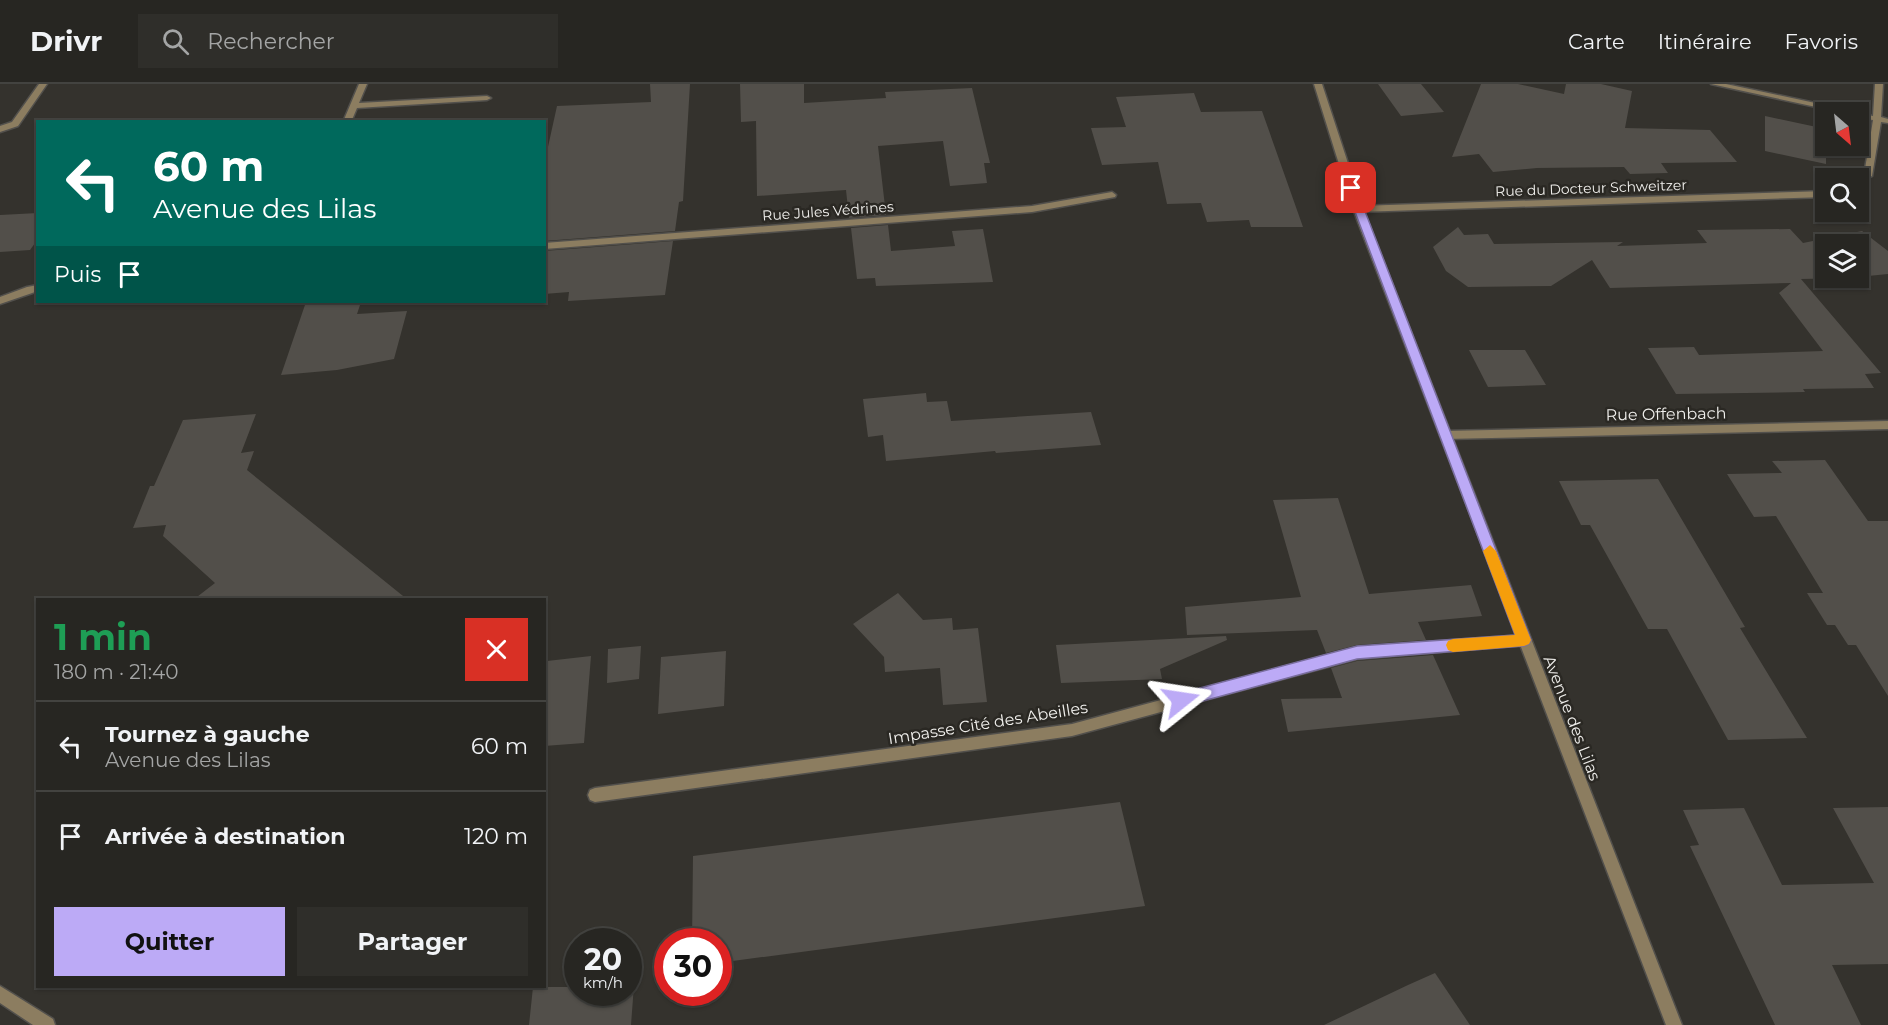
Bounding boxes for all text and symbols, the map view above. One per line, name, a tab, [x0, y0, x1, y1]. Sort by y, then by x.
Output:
search box	[138, 14, 558, 68]
text: Drivr	[30, 24, 102, 58]
icon: search	[159, 25, 192, 58]
text: Rechercher	[207, 28, 335, 55]
text: Carte	[1568, 29, 1625, 54]
text: Itinéraire	[1658, 29, 1752, 54]
text: Favoris	[1785, 29, 1858, 54]
north arrow	[1815, 102, 1869, 156]
map controls	[1815, 102, 1869, 288]
text: 60 m	[153, 140, 264, 192]
icon: left	[54, 144, 132, 222]
pin	[1325, 162, 1376, 213]
button: search	[1815, 168, 1869, 222]
icon: arrive	[1334, 171, 1367, 204]
street label: Rue du Docteur Schweitzer	[1495, 176, 1688, 200]
text: Avenue des Lilas	[153, 192, 376, 225]
street label: Rue Jules Védrines	[762, 197, 895, 225]
button: layers	[1815, 234, 1869, 288]
icon: arrive	[113, 258, 146, 291]
text: Puis	[54, 261, 101, 288]
street label: Rue Offenbach	[1605, 403, 1727, 425]
text: 1 min	[54, 615, 152, 659]
button: close	[465, 618, 528, 681]
street label: Avenue des Lilas	[1539, 653, 1605, 783]
text: 180 m · 21:40	[54, 660, 178, 684]
position arrow	[1149, 668, 1213, 732]
street label: Impasse Cité des Abeilles	[887, 698, 1089, 748]
text: Tournez à gauche	[105, 721, 310, 748]
icon: left	[54, 730, 87, 763]
text: 60 m	[471, 733, 528, 760]
text: Avenue des Lilas	[105, 748, 270, 772]
icon: arrive	[54, 820, 87, 853]
text: Arrivée à destination	[105, 823, 345, 850]
text: 120 m	[464, 823, 528, 850]
button: Quitter	[54, 907, 285, 976]
button: Partager	[297, 907, 528, 976]
speed limit sign: 30	[654, 928, 732, 1006]
text: 20	[584, 941, 622, 978]
text: km/h	[583, 973, 623, 992]

